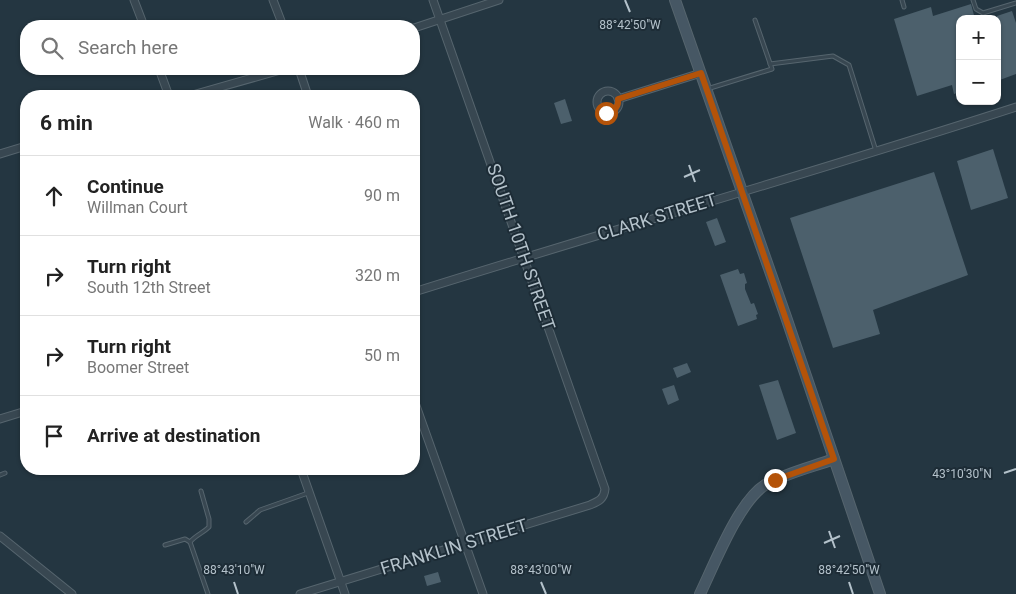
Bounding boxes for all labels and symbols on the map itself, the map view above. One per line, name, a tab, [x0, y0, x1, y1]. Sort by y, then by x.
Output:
text: 88°42'50"W	[599, 18, 661, 32]
route start	[595, 102, 618, 125]
street label: SOUTH 10TH STREET	[483, 161, 560, 333]
street label: CLARK STREET	[594, 188, 719, 245]
text: 43°10'30"N	[932, 467, 992, 481]
route end	[764, 469, 787, 492]
street label: FRANKLIN STREET	[378, 514, 530, 579]
text: 88°43'10"W	[203, 563, 265, 577]
text: 88°43'00"W	[510, 563, 572, 577]
text: 88°42'50"W	[818, 563, 880, 577]

